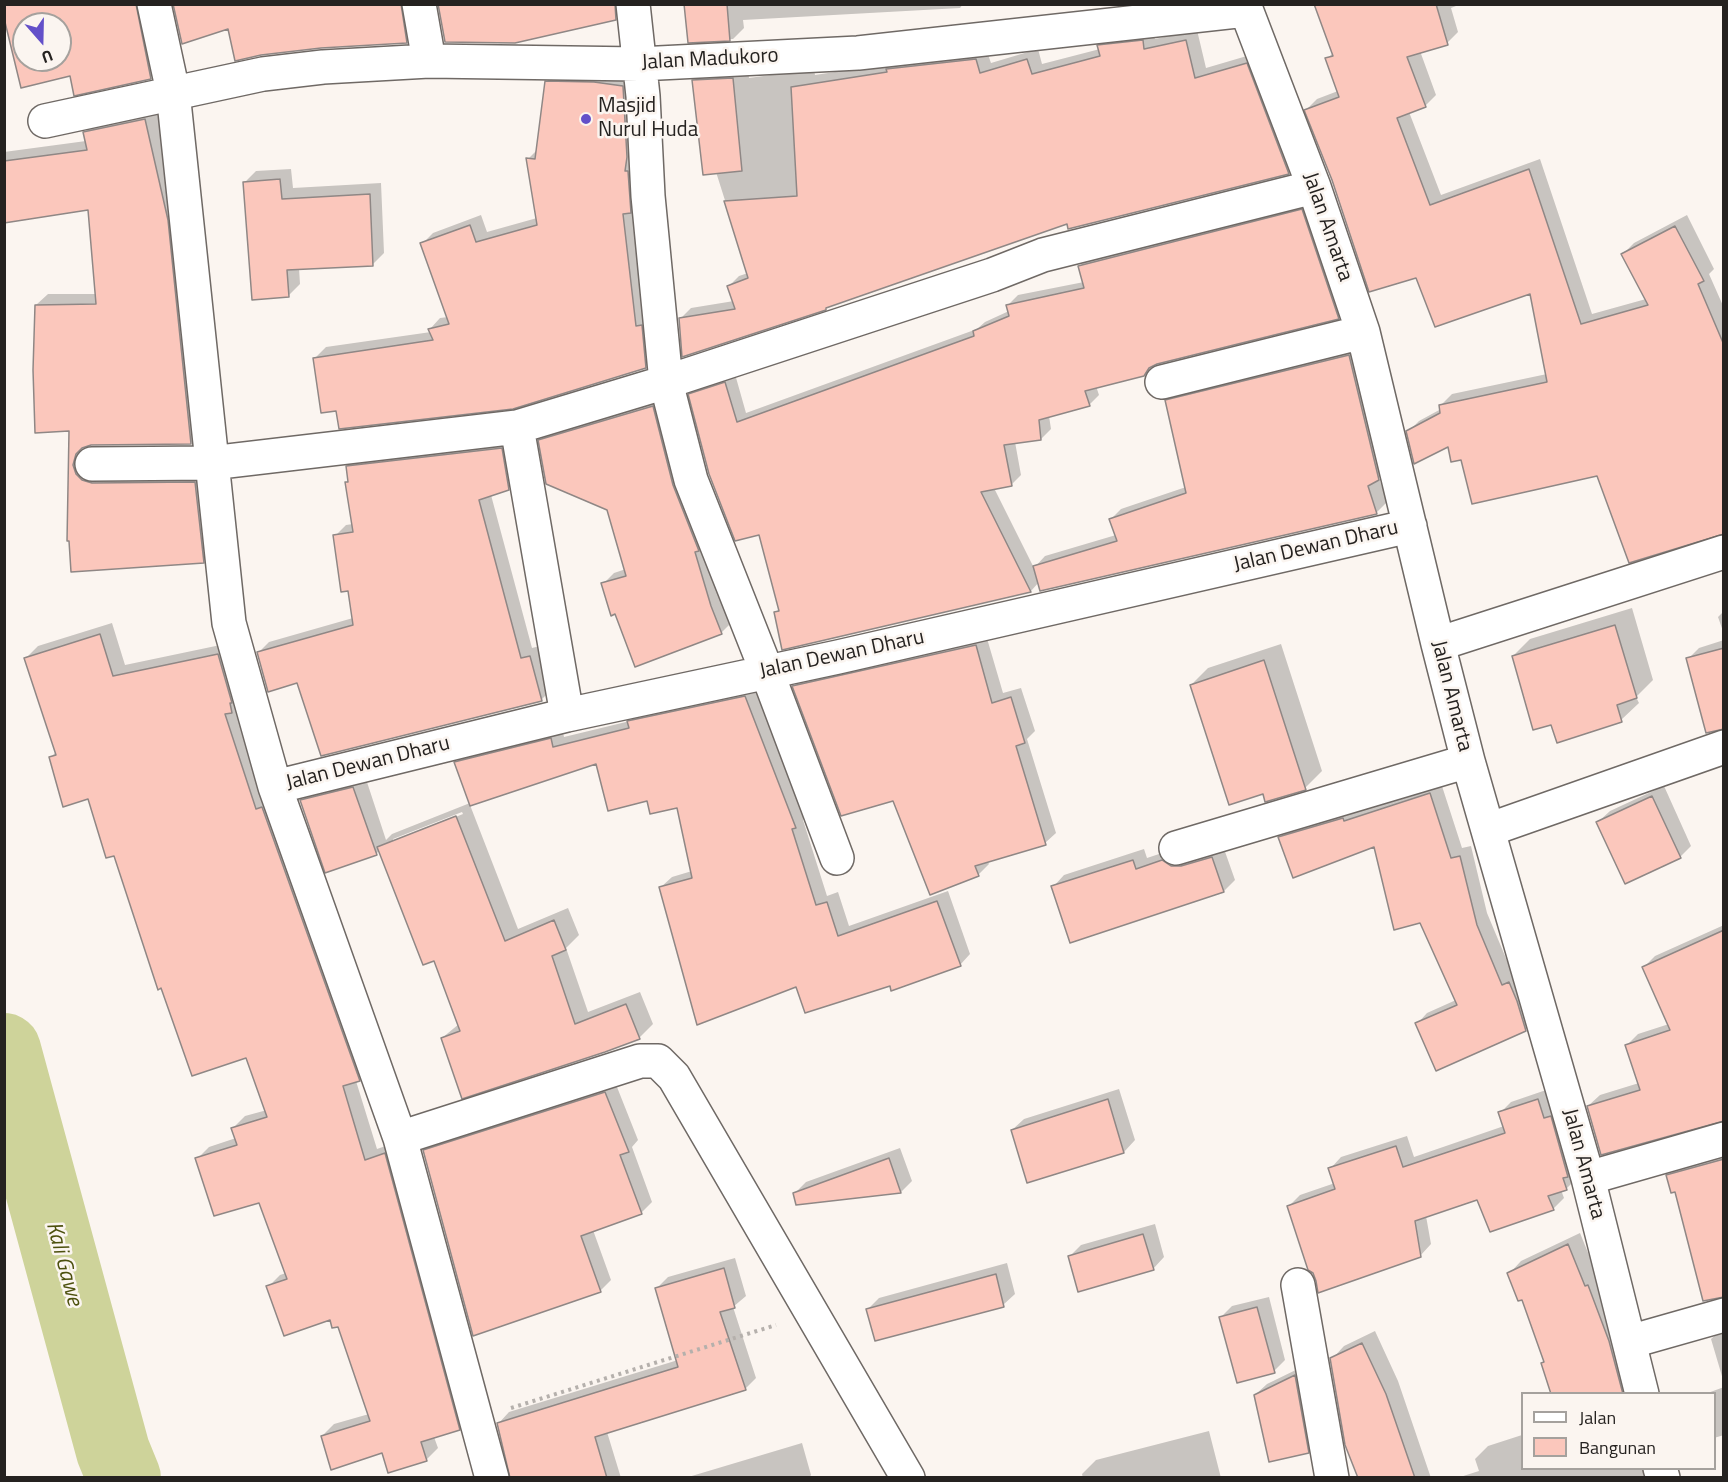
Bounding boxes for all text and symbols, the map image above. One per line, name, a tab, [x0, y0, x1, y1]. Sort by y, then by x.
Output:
north arrow	[12, 12, 72, 72]
text: U	[38, 44, 56, 70]
street label: Jalan Madukoro	[641, 44, 779, 76]
place label: Masjid Nurul Huda	[598, 94, 698, 144]
marker: Masjid Nurul Huda	[579, 112, 593, 126]
street label: Jalan Amarta	[1297, 169, 1357, 285]
street label: Jalan Dewan Dharu	[1231, 516, 1401, 578]
street label: Jalan Dewan Dharu	[757, 625, 927, 685]
street label: Jalan Amarta	[1425, 638, 1477, 754]
street label: Jalan Dewan Dharu	[283, 731, 453, 797]
street label: Jalan Amarta	[1556, 1106, 1610, 1222]
water label: Kali Gawe	[39, 1219, 87, 1309]
legend	[1521, 1392, 1716, 1470]
text: Jalan	[1579, 1404, 1616, 1431]
text: Bangunan	[1579, 1434, 1656, 1461]

